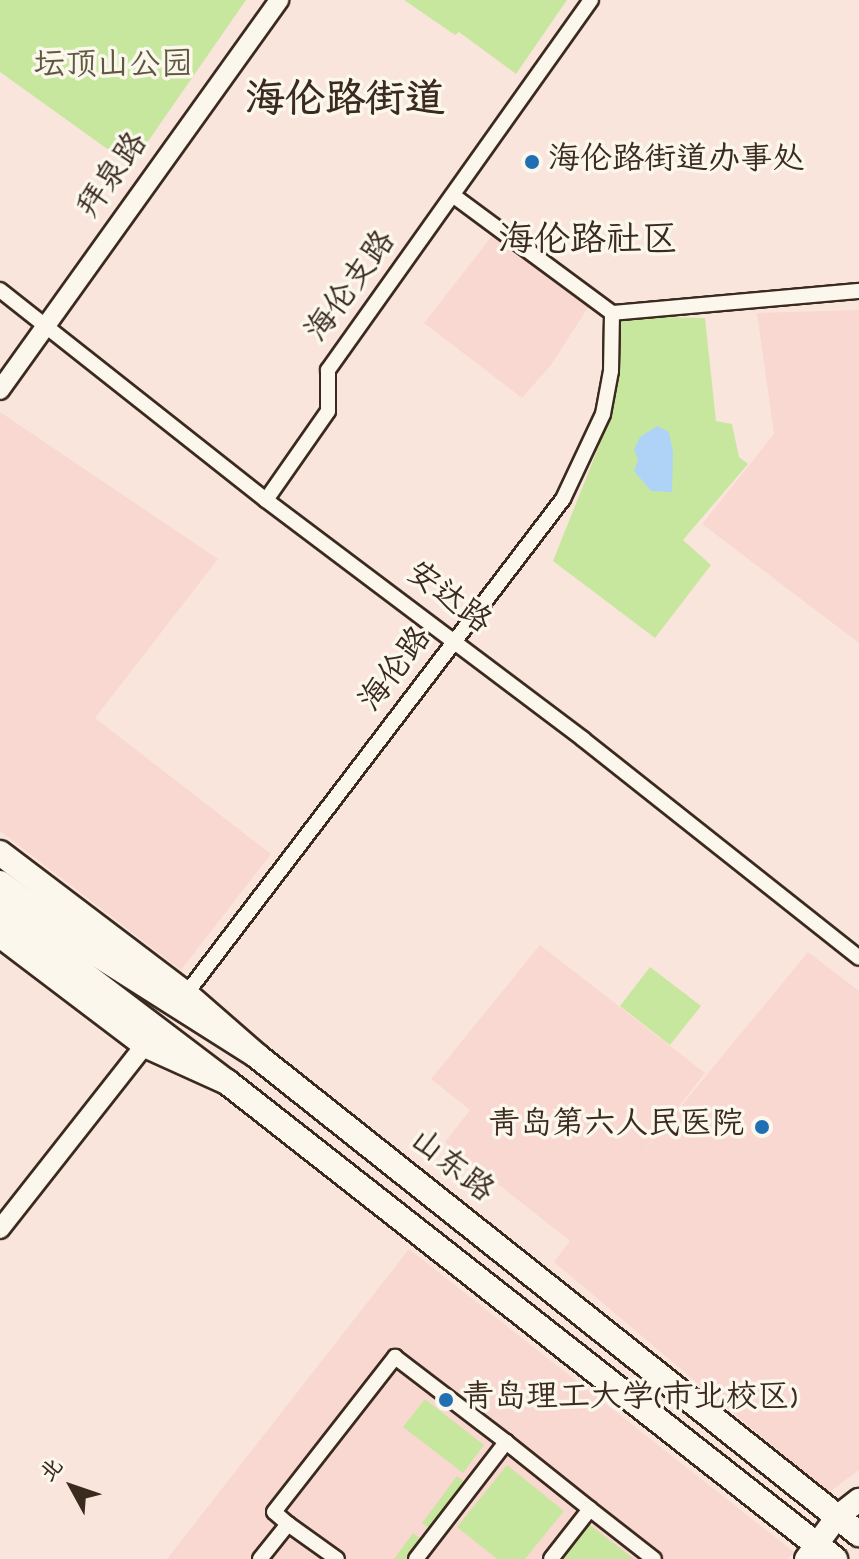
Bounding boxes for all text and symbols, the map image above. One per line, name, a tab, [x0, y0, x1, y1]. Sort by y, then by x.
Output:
park label: 坛顶山公园	[33, 49, 193, 87]
district label: 海伦路街道	[245, 80, 445, 128]
street label: 拜泉路	[72, 127, 158, 227]
place label: 海伦路街道办事处	[548, 143, 804, 181]
marker: 海伦路街道办事处	[523, 153, 541, 171]
district label: 海伦路社区	[498, 222, 678, 266]
street label: 海伦支路	[300, 225, 406, 351]
street label: 安达路	[397, 556, 497, 644]
street label: 海伦路	[354, 621, 442, 721]
place label: 青岛第六人民医院	[488, 1108, 744, 1146]
marker: 青岛第六人民医院	[751, 1116, 773, 1138]
street label: 山东路	[400, 1123, 500, 1213]
place label: 青岛理工大学(市北校区)	[462, 1381, 798, 1419]
marker: 青岛理工大学(市北校区)	[437, 1391, 455, 1409]
north arrow	[32, 1447, 112, 1527]
text: 北	[34, 1453, 72, 1490]

